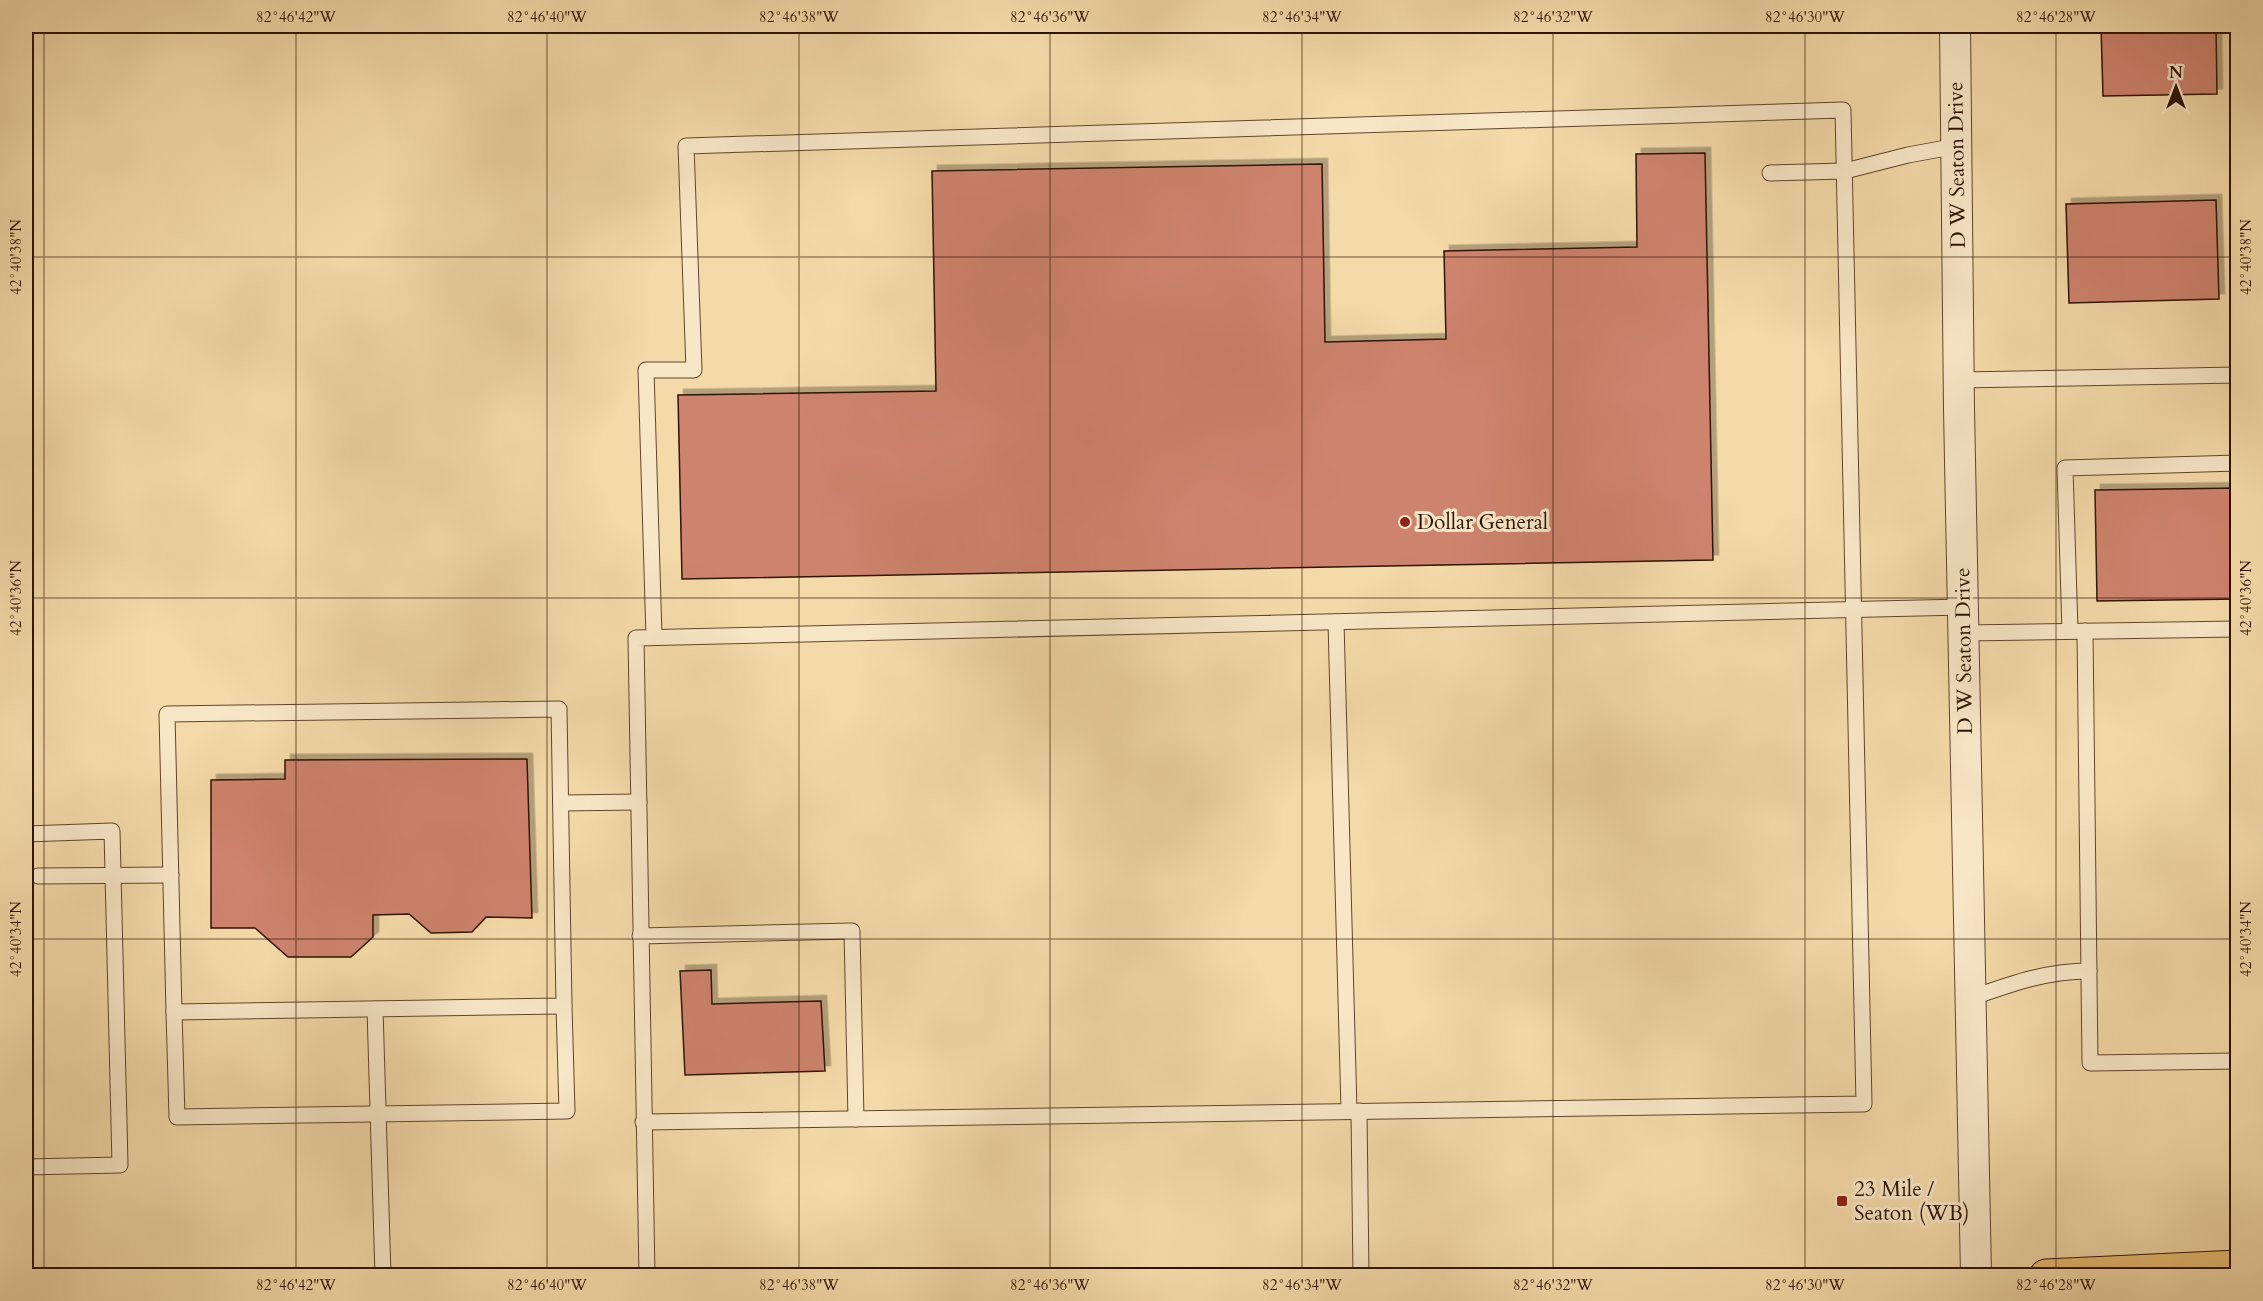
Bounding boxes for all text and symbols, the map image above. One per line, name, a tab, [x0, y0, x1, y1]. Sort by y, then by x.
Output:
text: 82°46'42"W	[256, 7, 336, 27]
text: 82°46'40"W	[507, 7, 587, 27]
text: 82°46'38"W	[759, 7, 839, 27]
text: 82°46'36"W	[1010, 7, 1090, 27]
text: 82°46'34"W	[1262, 7, 1342, 27]
text: 82°46'32"W	[1513, 7, 1593, 27]
text: 82°46'30"W	[1765, 7, 1845, 27]
text: 82°46'28"W	[2016, 7, 2096, 27]
north arrow	[2146, 57, 2206, 117]
text: N	[2169, 62, 2183, 84]
street label: D W Seaton Drive	[1941, 81, 1973, 249]
text: 42°40'38"N	[6, 219, 26, 295]
text: 42°40'38"N	[2236, 219, 2256, 295]
place label: Dollar General	[1417, 508, 1548, 537]
marker: Dollar General	[1398, 515, 1412, 529]
text: 42°40'36"N	[6, 560, 26, 636]
text: 42°40'36"N	[2236, 560, 2256, 636]
street label: D W Seaton Drive	[1948, 567, 1980, 735]
text: 42°40'34"N	[6, 901, 26, 977]
text: 42°40'34"N	[2236, 901, 2256, 977]
place label: 23 Mile / Seaton (WB)	[1854, 1175, 1970, 1228]
marker: 23 Mile / Seaton (WB)	[1835, 1194, 1849, 1208]
text: 82°46'42"W	[256, 1275, 336, 1295]
text: 82°46'40"W	[507, 1275, 587, 1295]
text: 82°46'38"W	[759, 1275, 839, 1295]
text: 82°46'36"W	[1010, 1275, 1090, 1295]
text: 82°46'34"W	[1262, 1275, 1342, 1295]
text: 82°46'32"W	[1513, 1275, 1593, 1295]
text: 82°46'30"W	[1765, 1275, 1845, 1295]
text: 82°46'28"W	[2016, 1275, 2096, 1295]

